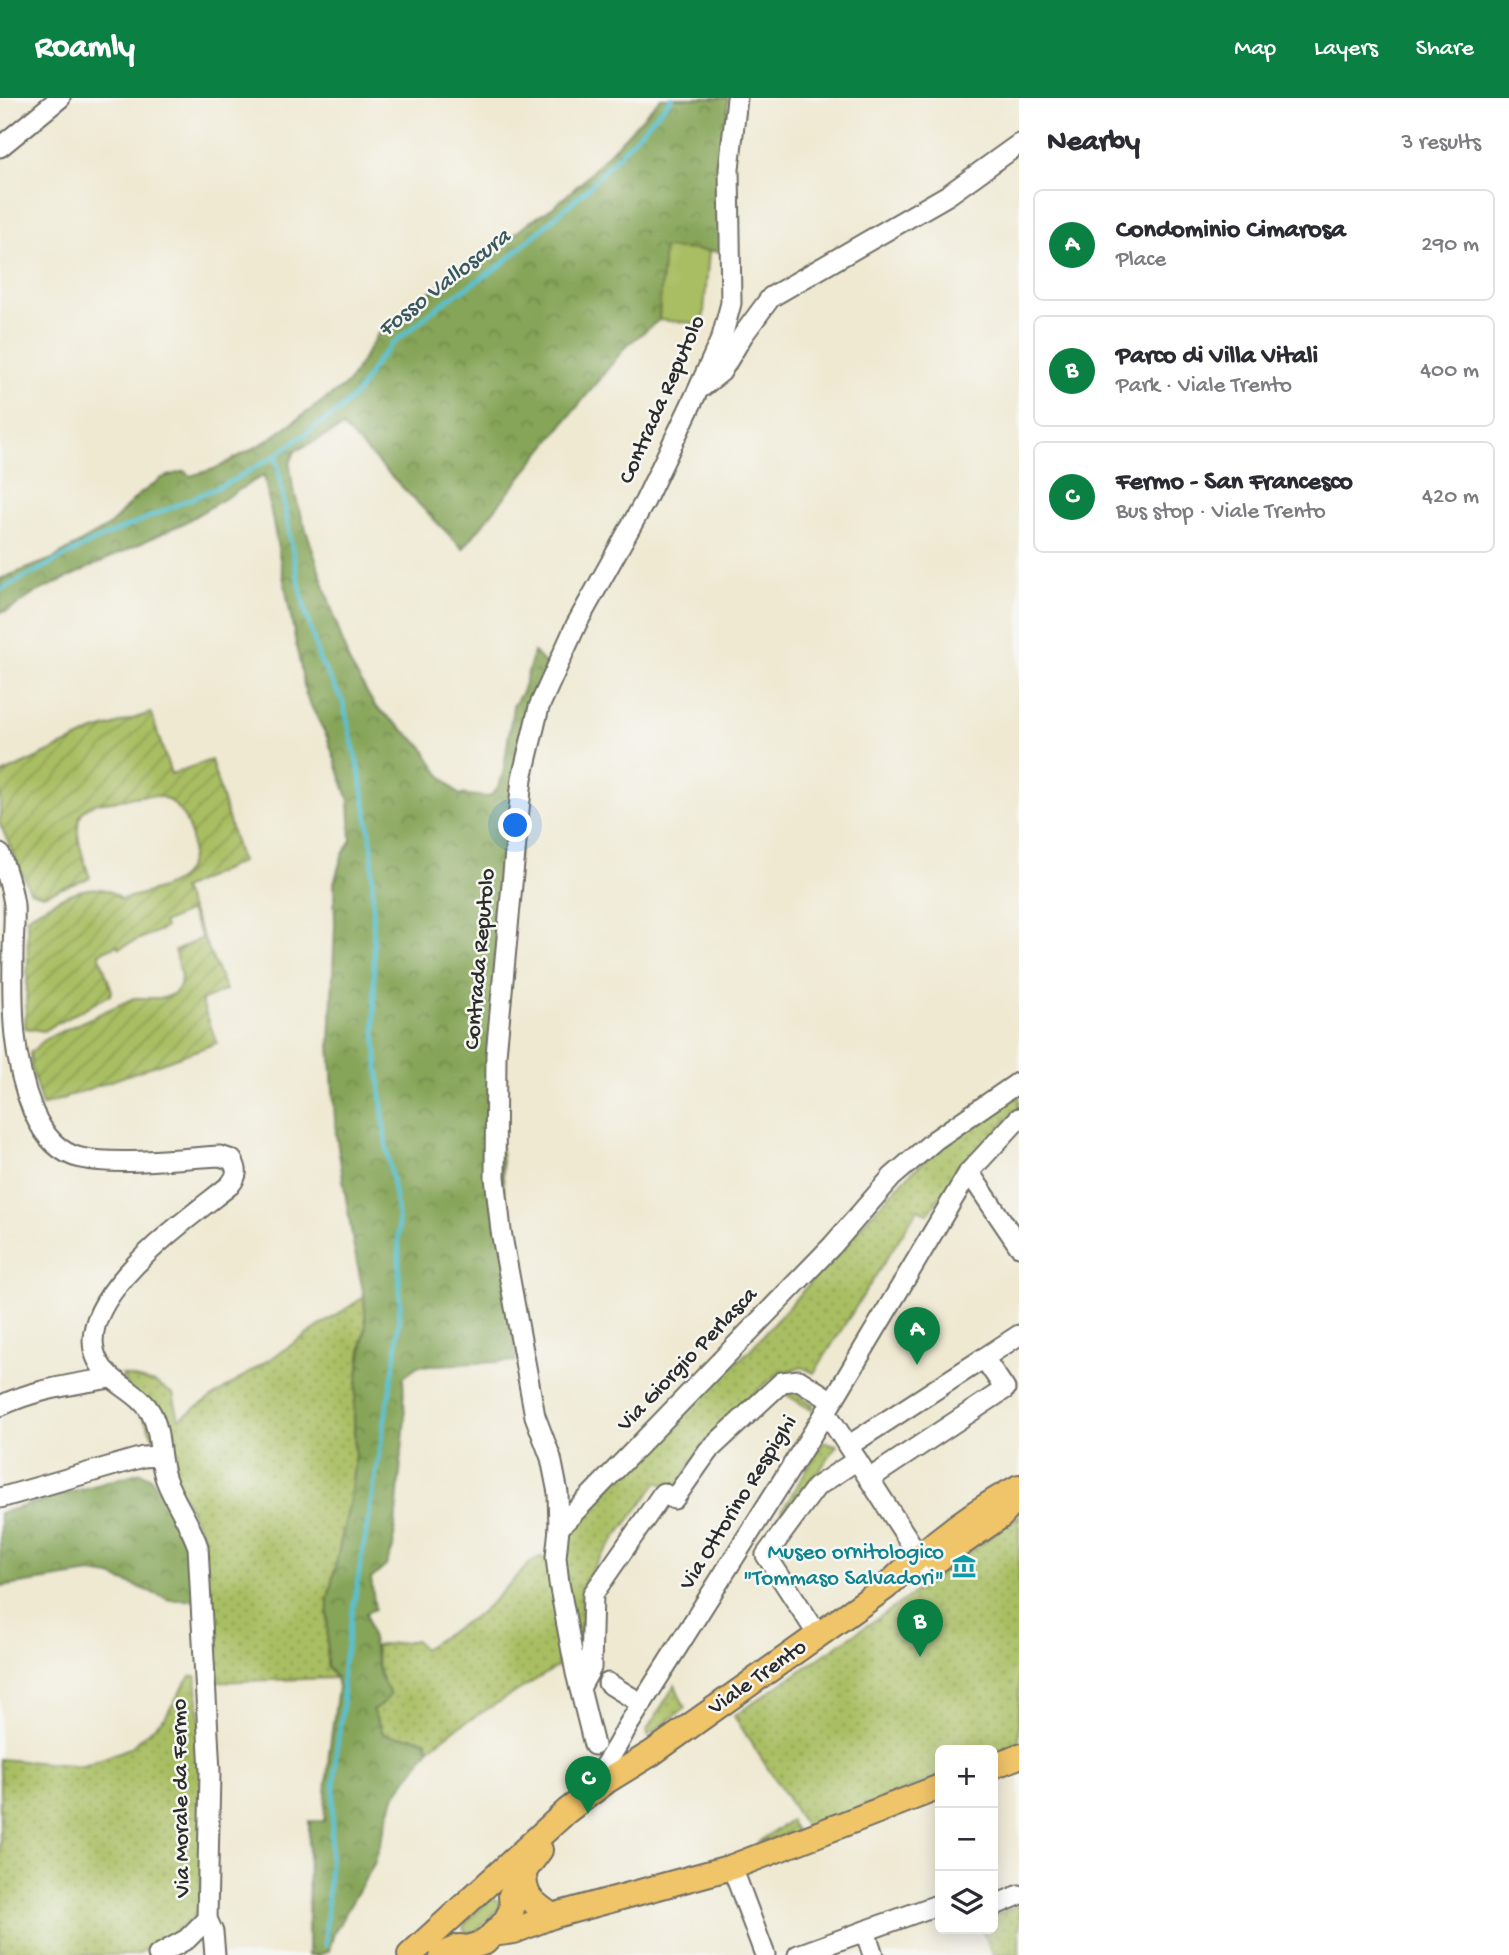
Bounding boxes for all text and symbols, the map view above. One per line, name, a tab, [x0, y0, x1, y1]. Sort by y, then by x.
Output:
text: Roamly	[35, 30, 135, 68]
text: Map	[1234, 35, 1276, 64]
text: Layers	[1314, 35, 1378, 64]
text: Share	[1416, 35, 1474, 64]
text: Nearby	[1047, 126, 1140, 161]
text: 3 results	[1401, 130, 1481, 157]
text: Condominio Cimarosa	[1116, 216, 1346, 247]
water label: Fosso Valloscura	[373, 222, 518, 345]
text: A	[1065, 232, 1079, 259]
text: 290 m	[1421, 232, 1479, 259]
text: Place	[1116, 247, 1166, 274]
street label: Contrada Reputolo	[614, 311, 712, 488]
text: Parco di Villa Vitali	[1116, 342, 1318, 373]
text: B	[1066, 358, 1078, 385]
text: 400 m	[1420, 358, 1479, 385]
text: Park · Viale Trento	[1116, 373, 1292, 400]
text: Fermo - San Francesco	[1116, 468, 1353, 499]
text: C	[1066, 484, 1078, 511]
text: 420 m	[1422, 484, 1479, 511]
text: Bus stop · Viale Trento	[1116, 499, 1326, 526]
your location	[498, 808, 532, 842]
street label: Contrada Reputolo	[460, 867, 502, 1051]
street label: Via Giorgio Perlasca	[611, 1281, 765, 1439]
pin: A	[894, 1307, 940, 1365]
street label: Via Ottorino Respighi	[674, 1411, 804, 1596]
place label: Museo ornitologico "Tommaso Salvadori"	[743, 1540, 944, 1593]
museum icon: Museo ornitologico "Tommaso Salvadori"	[950, 1552, 978, 1580]
pin: B	[897, 1599, 943, 1657]
street label: Viale Trento	[703, 1634, 813, 1722]
street label: Via Morale da Fermo	[167, 1698, 197, 1899]
map controls	[935, 1745, 998, 1934]
button: +	[935, 1745, 998, 1808]
pin: C	[565, 1756, 611, 1814]
button: −	[935, 1808, 998, 1871]
button: layers	[935, 1871, 998, 1934]

